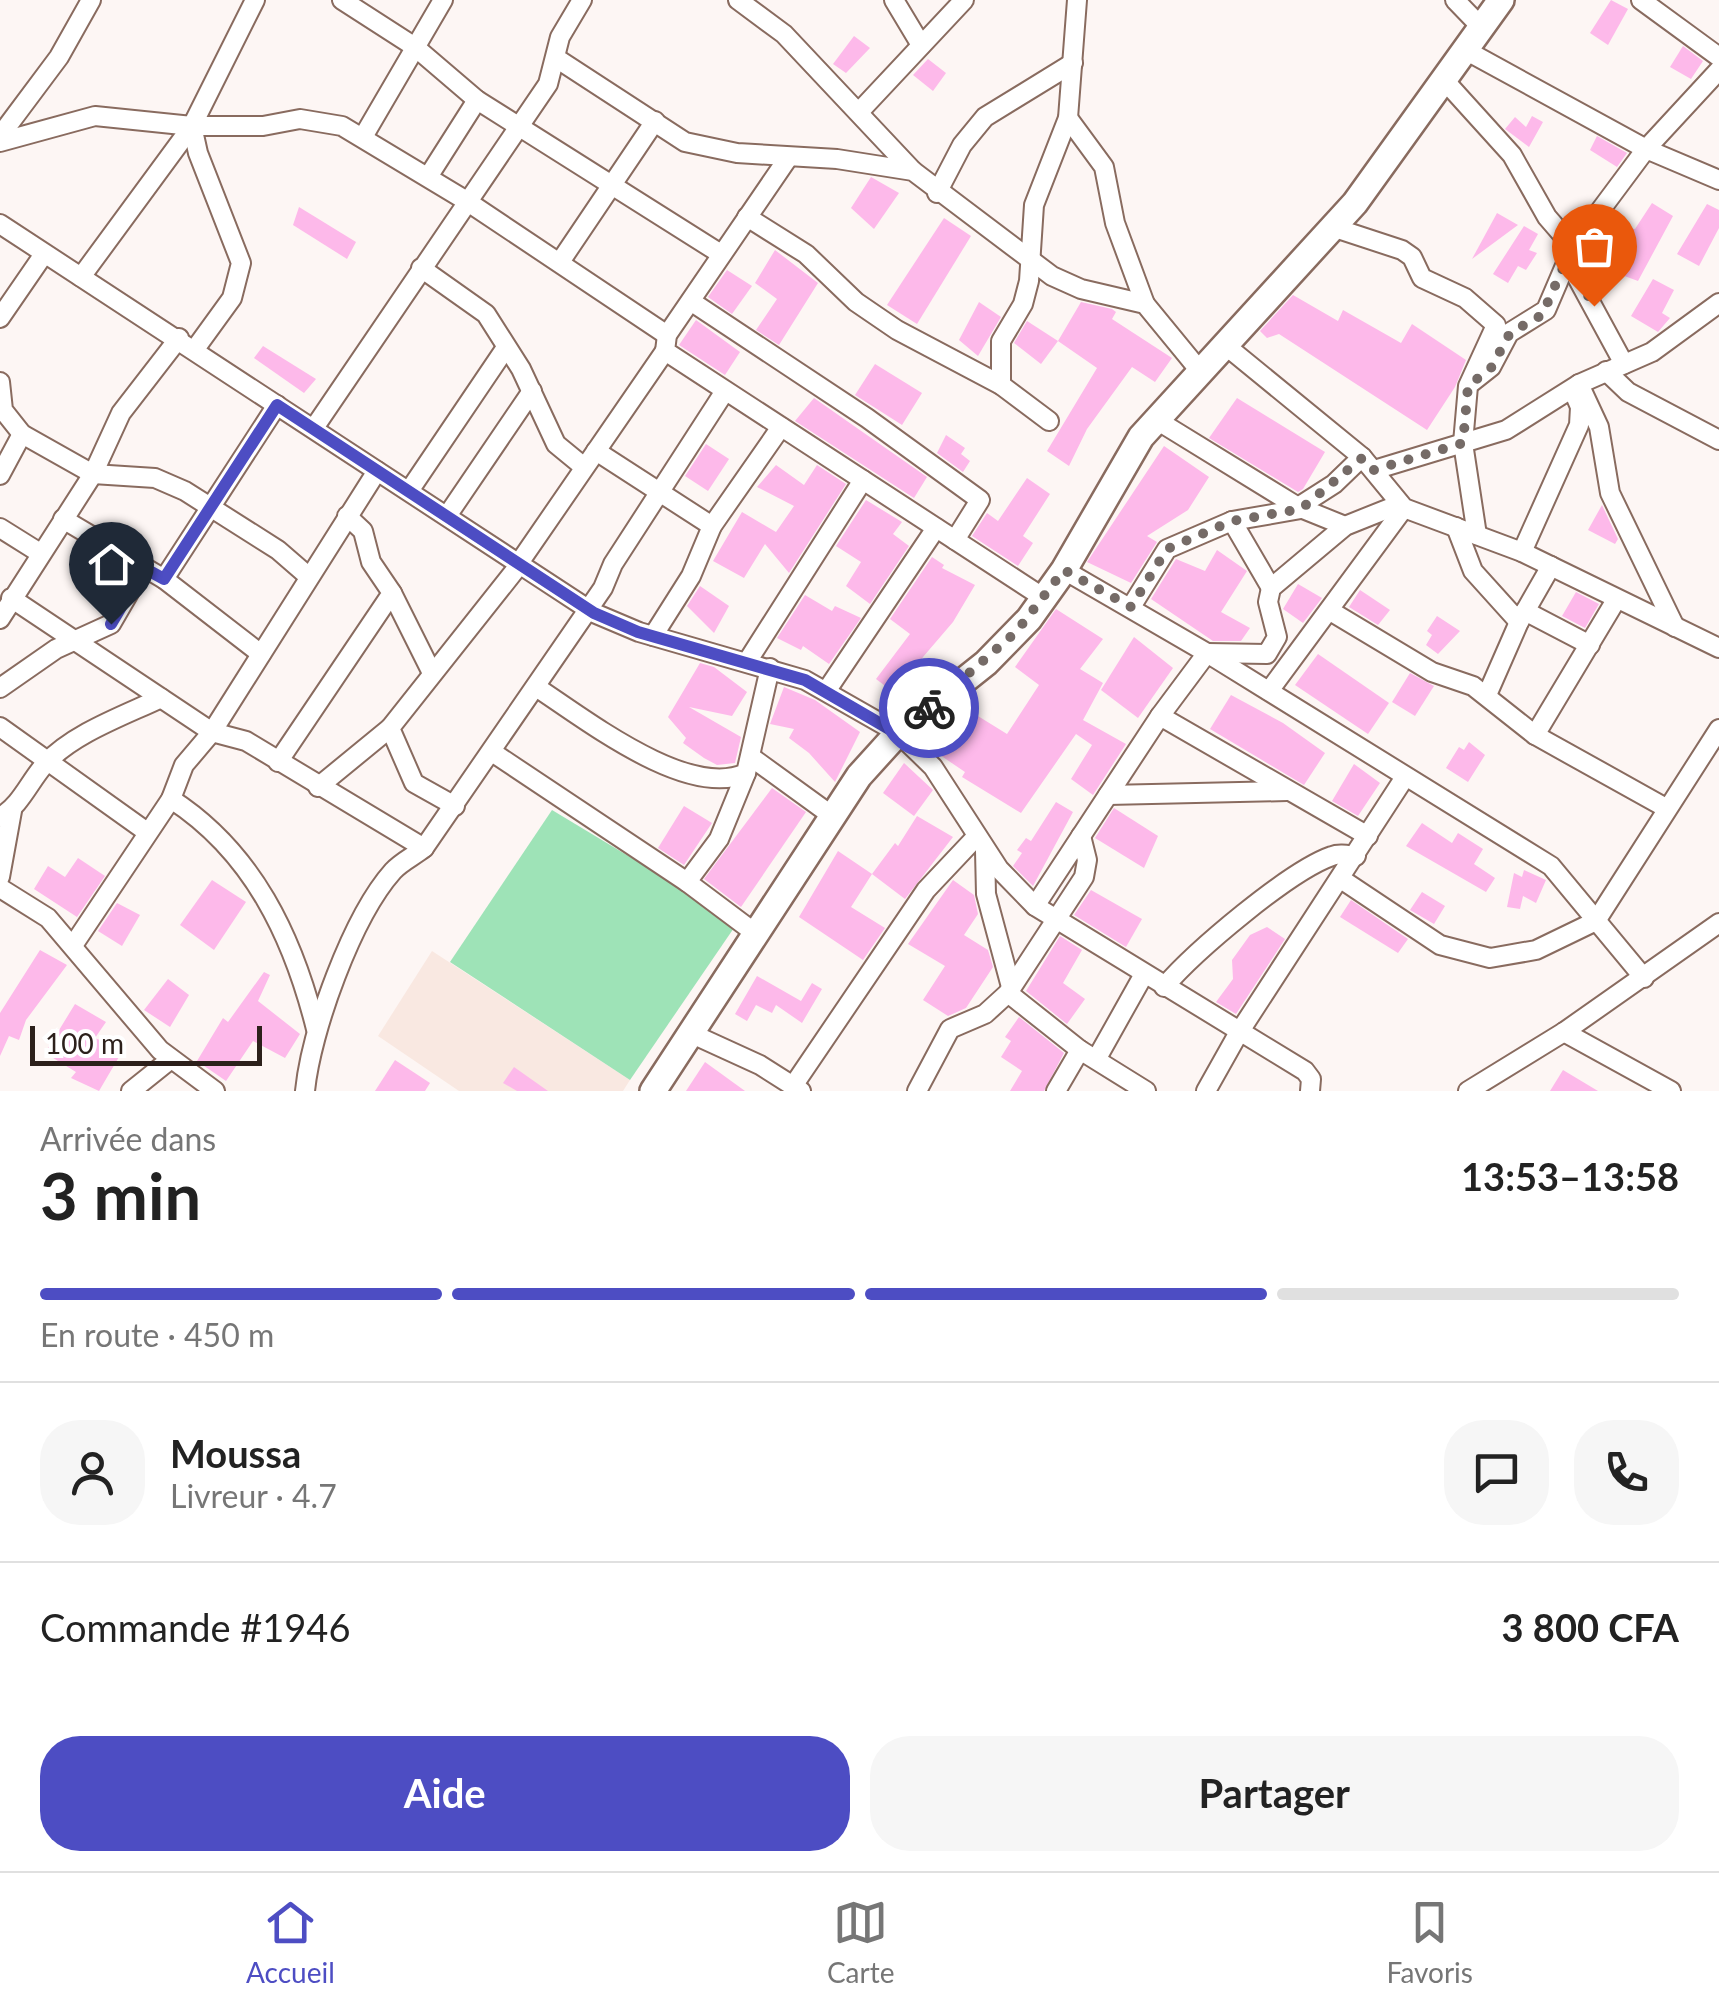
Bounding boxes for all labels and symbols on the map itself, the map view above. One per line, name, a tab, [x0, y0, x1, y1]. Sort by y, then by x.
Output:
pin	[1552, 204, 1637, 307]
pin	[69, 522, 154, 625]
courier	[879, 658, 979, 758]
scale bar	[30, 1021, 262, 1066]

